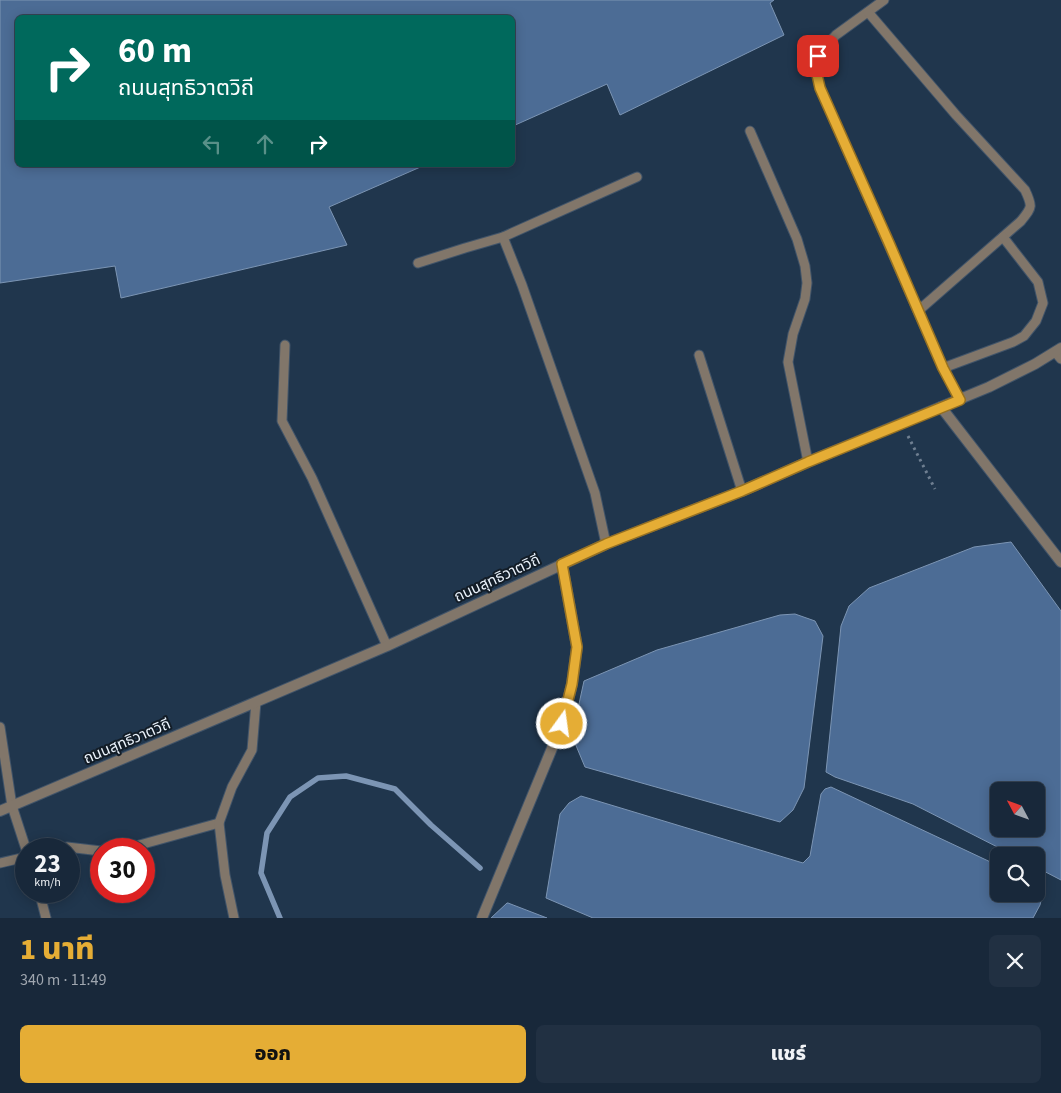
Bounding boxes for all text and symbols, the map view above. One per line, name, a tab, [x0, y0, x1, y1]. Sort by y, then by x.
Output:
text: 60 m	[118, 26, 192, 76]
icon: right	[35, 35, 100, 100]
pin	[797, 35, 839, 77]
icon: arrive	[804, 42, 832, 70]
text: ถนนสุทธิวาตวิถี	[118, 72, 254, 104]
icon: left	[198, 130, 226, 158]
icon: ahead	[251, 130, 279, 158]
icon: right	[304, 130, 332, 158]
street label: ถนนสุทธิวาตวิถี	[451, 549, 544, 608]
position arrow	[535, 697, 587, 749]
street label: ถนนสุทธิวาตวิถี	[80, 714, 174, 769]
north arrow	[990, 782, 1045, 838]
map controls	[990, 782, 1045, 902]
speed limit sign: 30	[90, 838, 155, 903]
text: 23	[34, 846, 61, 882]
button: search	[990, 847, 1045, 902]
text: km/h	[34, 874, 61, 891]
text: 1 นาที	[20, 928, 95, 971]
button: close	[989, 935, 1041, 987]
text: 340 m · 11:49	[20, 969, 107, 991]
button: ออก	[20, 1025, 526, 1083]
button: แชร์	[536, 1025, 1041, 1083]

